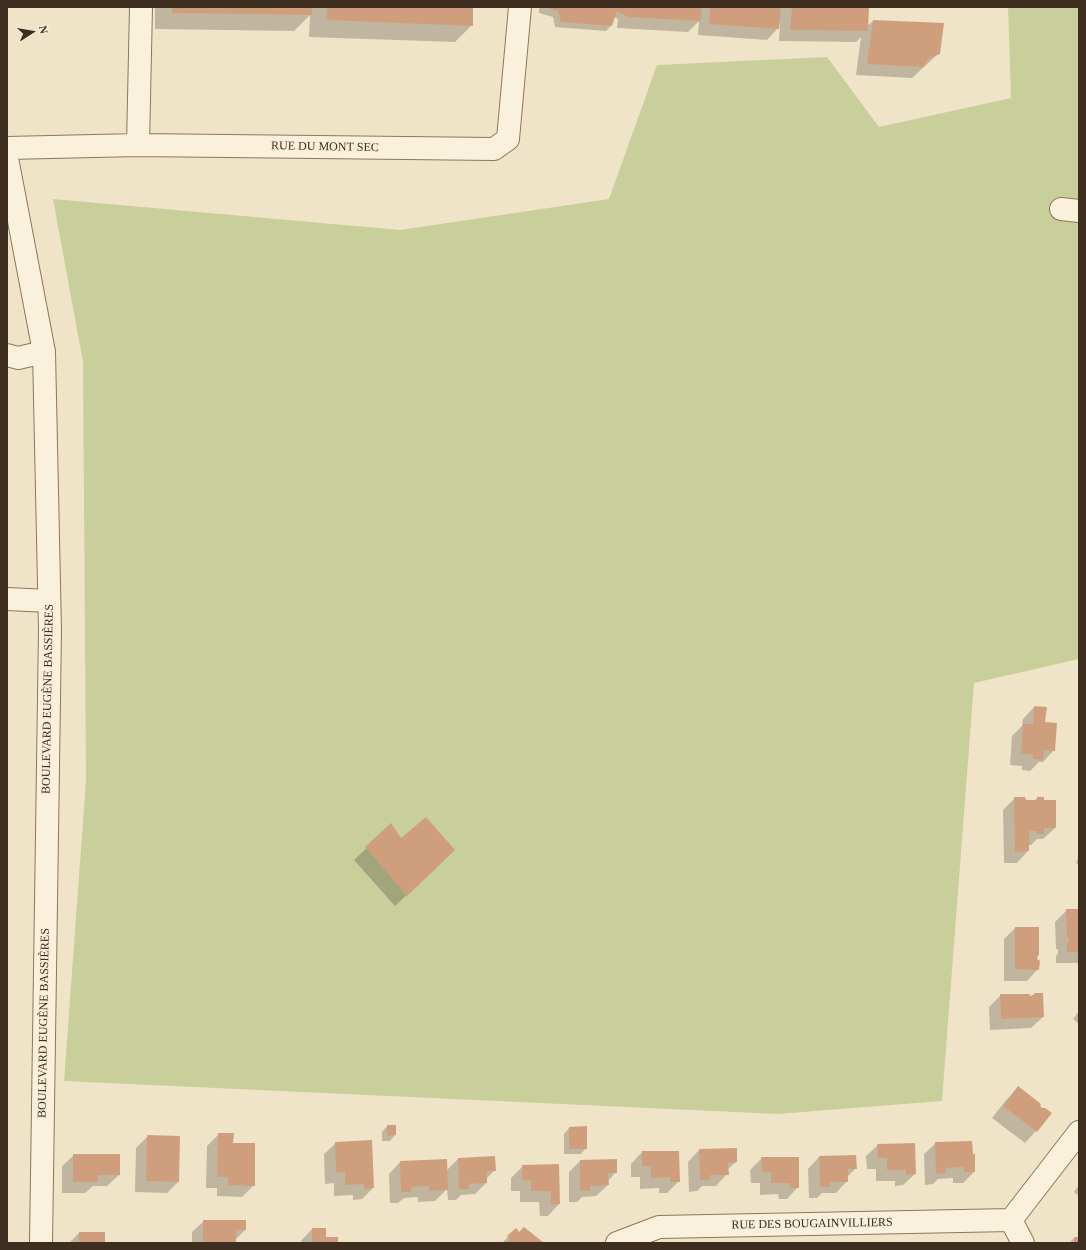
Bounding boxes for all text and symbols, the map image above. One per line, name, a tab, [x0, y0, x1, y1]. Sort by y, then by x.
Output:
north arrow	[12, 12, 52, 52]
text: N	[37, 24, 50, 35]
street label: RUE DU MONT SEC	[271, 139, 379, 155]
street label: BOULEVARD EUGÈNE BASSIÈRES	[39, 604, 57, 794]
street label: BOULEVARD EUGÈNE BASSIÈRES	[35, 928, 53, 1118]
street label: RUE DES BOUGAINVILLIERS	[731, 1215, 893, 1233]

